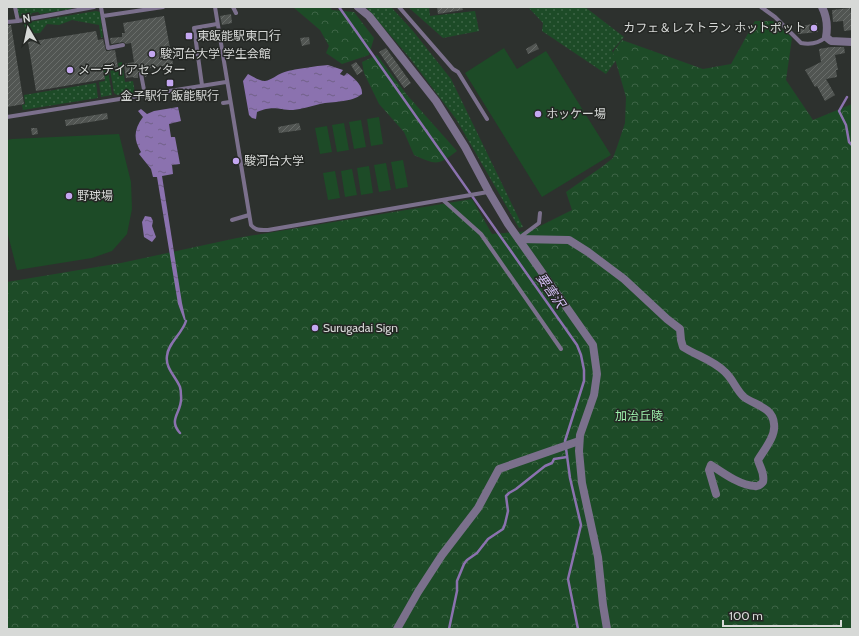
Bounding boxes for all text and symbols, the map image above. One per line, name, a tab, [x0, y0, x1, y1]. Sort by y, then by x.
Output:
north arrow	[8, 8, 48, 48]
text: N	[21, 11, 31, 26]
place label: カフェ＆レストラン ホットポット	[623, 20, 806, 35]
marker: カフェ＆レストラン ホットポット	[809, 23, 819, 33]
place label: 東飯能駅東口行	[197, 28, 281, 43]
marker: 東飯能駅東口行	[184, 31, 194, 41]
place label: 駿河台大学 学生会館	[160, 46, 271, 61]
marker: 駿河台大学 学生会館	[147, 49, 157, 59]
place label: メーデイアセンター	[78, 62, 186, 77]
marker: メーデイアセンター	[65, 65, 75, 75]
marker: 金子駅行 飯能駅行	[165, 78, 175, 88]
place label: 金子駅行 飯能駅行	[121, 88, 219, 103]
place label: ホッケー場	[546, 106, 606, 121]
marker: ホッケー場	[533, 109, 543, 119]
place label: 駿河台大学	[244, 153, 304, 168]
marker: 駿河台大学	[231, 156, 241, 166]
place label: 野球場	[77, 188, 113, 203]
marker: 野球場	[64, 191, 74, 201]
water label: 要害沢	[533, 269, 570, 312]
place label: Surugadai Sign	[323, 320, 398, 335]
marker: Surugadai Sign	[310, 323, 320, 333]
park label: 加治丘陵	[615, 408, 663, 423]
scale bar	[723, 602, 841, 628]
text: 100 m	[729, 608, 763, 623]

